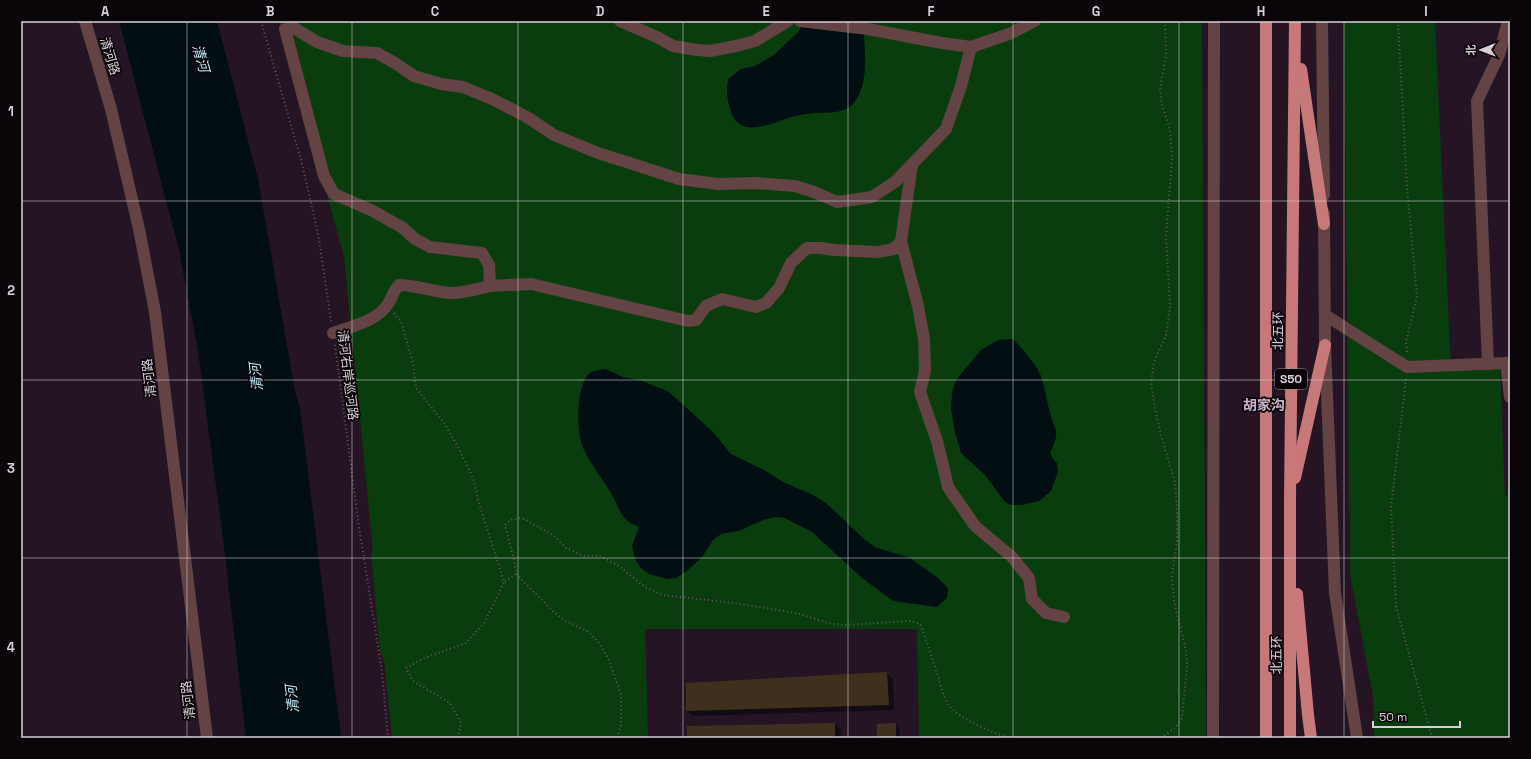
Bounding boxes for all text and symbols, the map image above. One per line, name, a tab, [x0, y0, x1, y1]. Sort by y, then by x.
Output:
text: A	[101, 3, 110, 20]
text: B	[266, 3, 275, 20]
text: C	[431, 3, 439, 20]
text: D	[596, 3, 605, 20]
text: E	[762, 3, 770, 20]
text: F	[928, 3, 935, 20]
text: G	[1092, 3, 1100, 20]
text: H	[1257, 3, 1265, 20]
text: I	[1424, 3, 1428, 20]
north arrow	[1461, 30, 1501, 70]
street label: 清河路	[96, 35, 124, 77]
water label: 清河	[188, 42, 214, 77]
text: 北	[1464, 45, 1478, 56]
text: 1	[8, 103, 14, 120]
text: 2	[7, 282, 15, 299]
street label: 北五环	[1269, 311, 1287, 351]
street label: 清河右岸巡河路	[334, 329, 362, 421]
street label: 清河路	[138, 358, 160, 398]
water label: 清河	[245, 359, 266, 392]
road number: S50	[1275, 369, 1307, 389]
district label: 胡家沟	[1243, 396, 1285, 414]
text: 3	[7, 460, 15, 477]
street label: 北五环	[1268, 635, 1285, 675]
text: 4	[7, 639, 15, 656]
street label: 清河路	[177, 680, 199, 720]
water label: 清河	[281, 681, 302, 714]
scale bar	[1373, 703, 1460, 729]
text: 50 m	[1379, 709, 1407, 725]

